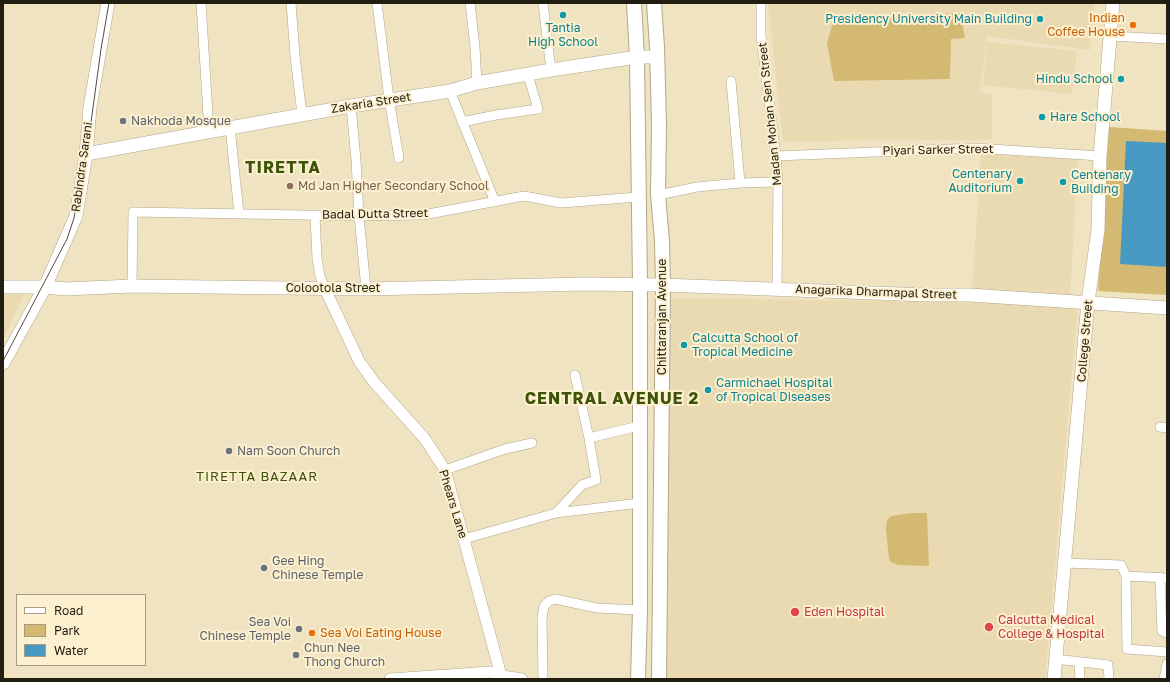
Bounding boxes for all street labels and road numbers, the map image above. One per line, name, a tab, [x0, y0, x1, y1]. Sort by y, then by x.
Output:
street label: Madan Mohan Sen Street	[755, 42, 785, 186]
street label: Zakaria Street	[330, 90, 412, 116]
street label: Rabindra Sarani	[69, 121, 95, 213]
street label: Piyari Sarker Street	[882, 142, 994, 158]
street label: Badal Dutta Street	[322, 206, 428, 222]
street label: Chittaranjan Avenue	[655, 259, 669, 375]
street label: Colootola Street	[286, 281, 380, 295]
street label: Anagarika Dharmapal Street	[795, 282, 957, 302]
street label: College Street	[1074, 299, 1096, 383]
street label: Phears Lane	[436, 468, 470, 540]

